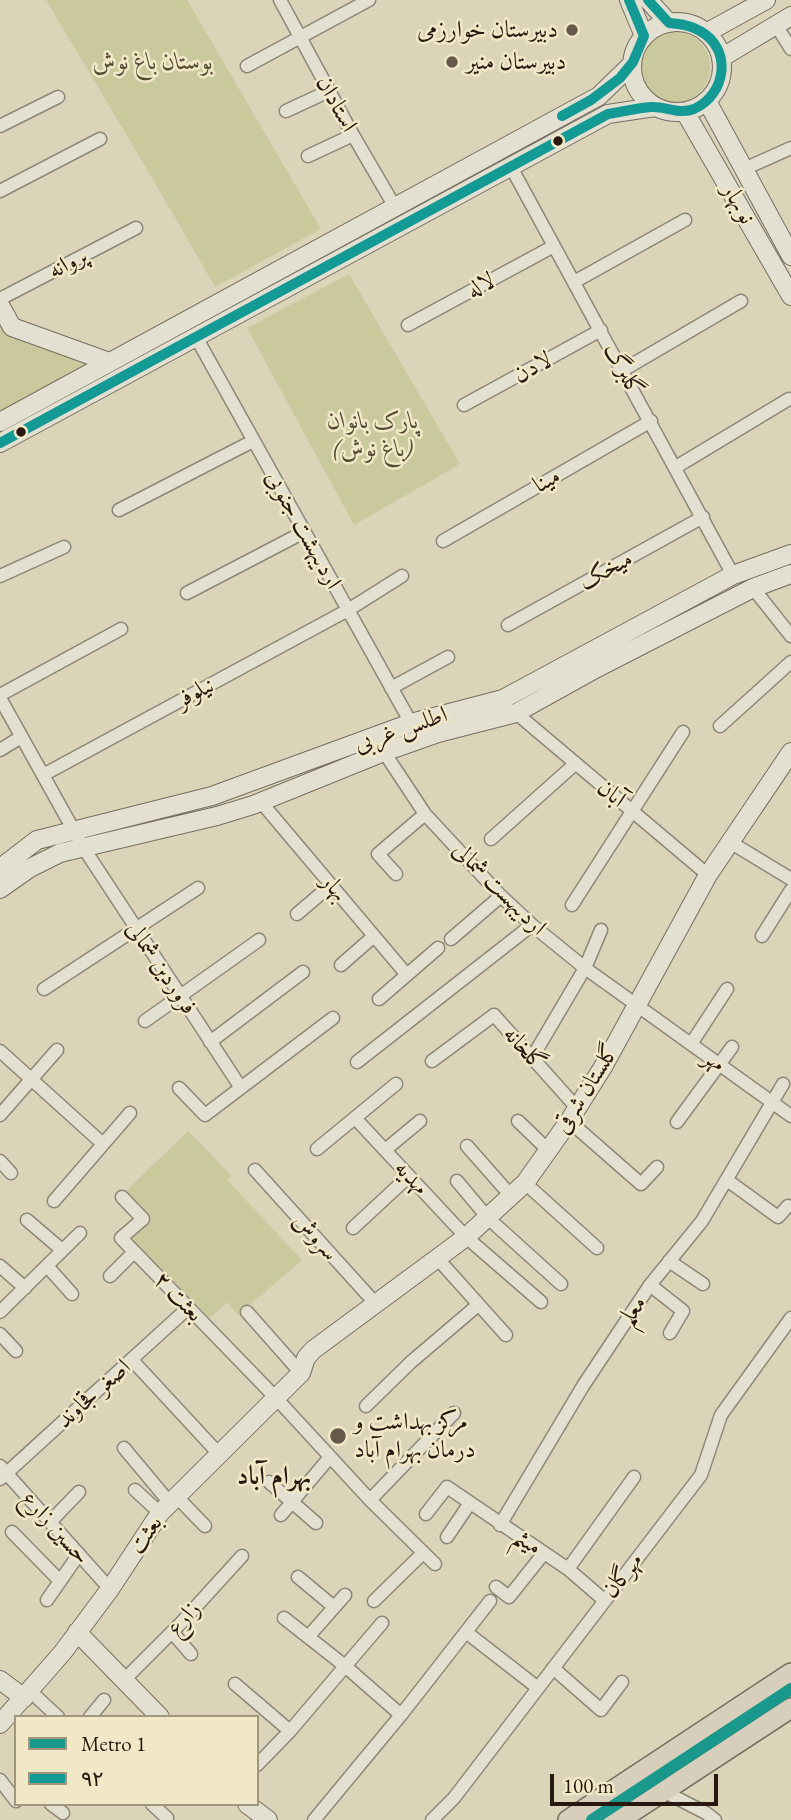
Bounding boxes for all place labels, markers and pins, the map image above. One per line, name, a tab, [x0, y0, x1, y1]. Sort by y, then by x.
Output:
place label: دبیرستان خوارزمی	[417, 16, 558, 44]
marker: دبیرستان خوارزمی	[564, 22, 580, 38]
place label: دبیرستان منیر	[466, 48, 566, 76]
marker: دبیرستان منیر	[444, 54, 460, 70]
unlabelled marker	[551, 134, 565, 148]
unlabelled marker	[14, 425, 28, 439]
place label: مرکز بهداشت و درمان بهرام آباد	[354, 1408, 476, 1464]
marker: مرکز بهداشت و درمان بهرام آباد	[328, 1426, 348, 1446]

